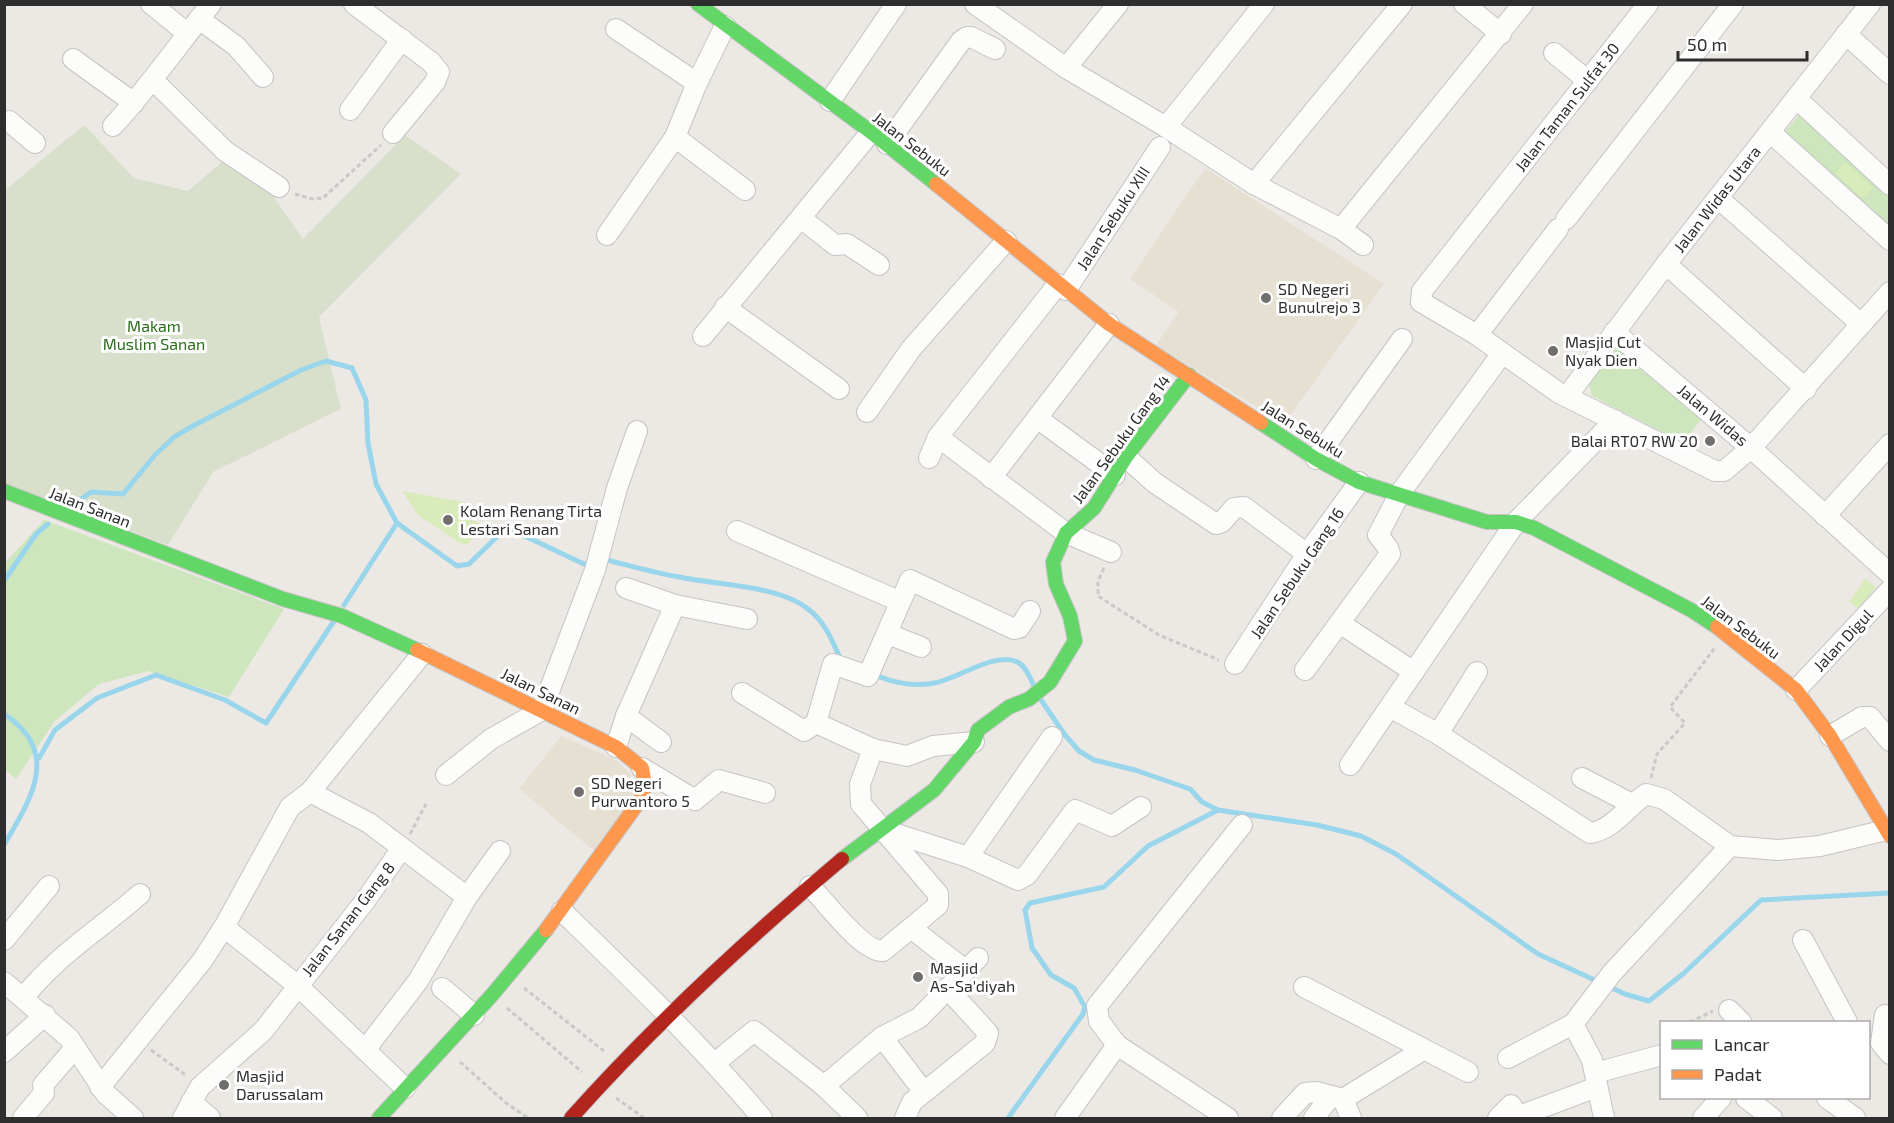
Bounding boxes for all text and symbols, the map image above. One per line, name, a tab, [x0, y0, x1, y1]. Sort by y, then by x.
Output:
scale bar	[1678, 24, 1807, 62]
text: 50 m	[1687, 33, 1727, 55]
street label: Jalan Taman Sulfat 30	[1510, 38, 1623, 175]
street label: Jalan Sebuku	[870, 107, 955, 180]
street label: Jalan Widas Utara	[1669, 142, 1764, 256]
street label: Jalan Sebuku XIII	[1072, 162, 1153, 273]
place label: SD Negeri Bunulrejo 3	[1278, 279, 1361, 317]
marker: SD Negeri Bunulrejo 3	[1259, 291, 1273, 305]
park label: Makam Muslim Sanan	[103, 316, 205, 353]
place label: Masjid Cut Nyak Dien	[1565, 332, 1641, 369]
marker: Masjid Cut Nyak Dien	[1546, 344, 1560, 358]
street label: Jalan Sebuku Gang 14	[1068, 371, 1174, 507]
street label: Jalan Widas	[1674, 380, 1752, 449]
street label: Jalan Sebuku	[1258, 396, 1348, 461]
place label: Balai RT07 RW 20	[1571, 431, 1698, 450]
marker: Balai RT07 RW 20	[1703, 434, 1717, 448]
street label: Jalan Sanan	[47, 482, 134, 531]
place label: Kolam Renang Tirta Lestari Sanan	[460, 501, 602, 538]
street label: Jalan Sebuku Gang 16	[1246, 504, 1347, 642]
marker: Kolam Renang Tirta Lestari Sanan	[441, 513, 455, 527]
street label: Jalan Sebuku	[1698, 591, 1784, 662]
street label: Jalan Digul	[1809, 604, 1876, 675]
street label: Jalan Sanan	[499, 663, 584, 718]
place label: SD Negeri Purwantoro 5	[591, 773, 690, 810]
marker: SD Negeri Purwantoro 5	[572, 785, 586, 799]
street label: Jalan Sanan Gang 8	[297, 858, 398, 980]
place label: Masjid As-Sa'diyah	[930, 958, 1015, 995]
marker: Masjid As-Sa'diyah	[911, 970, 925, 984]
legend	[1660, 1021, 1870, 1099]
text: Lancar	[1714, 1033, 1770, 1055]
text: Padat	[1714, 1063, 1762, 1085]
place label: Masjid Darussalam	[236, 1066, 324, 1103]
marker: Masjid Darussalam	[217, 1078, 231, 1092]

